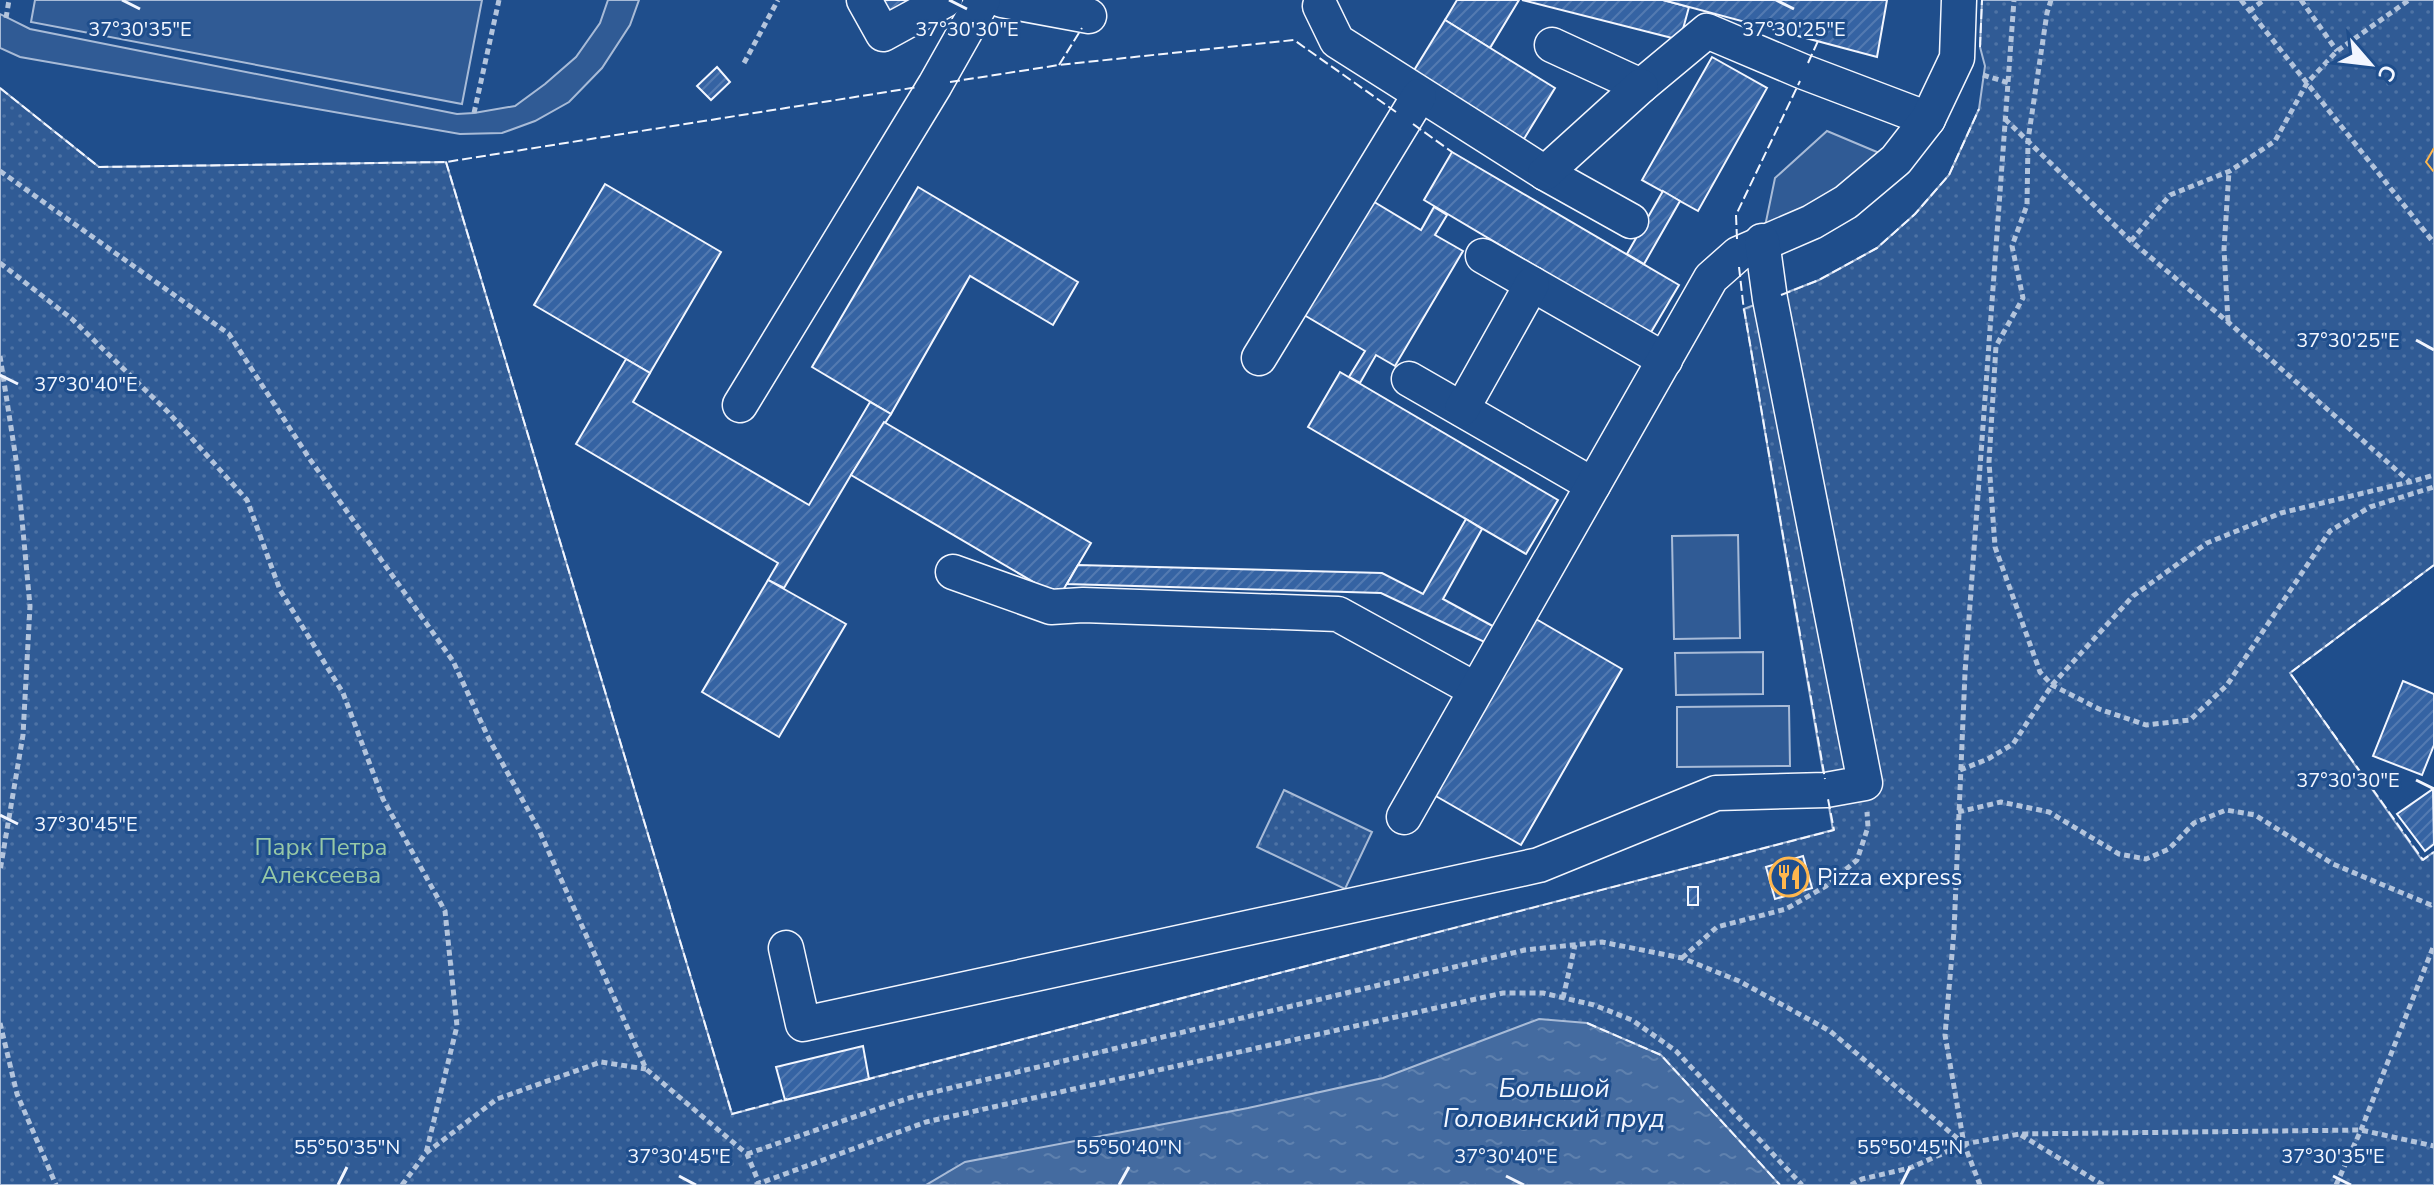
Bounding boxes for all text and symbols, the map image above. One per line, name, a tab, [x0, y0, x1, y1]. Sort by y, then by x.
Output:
text: 37°30'35"E	[88, 16, 192, 43]
text: 37°30'30"E	[915, 16, 1019, 43]
text: 37°30'25"E	[1742, 16, 1846, 43]
north arrow	[2330, 24, 2410, 104]
text: С	[2370, 59, 2404, 87]
text: 37°30'25"E	[2296, 327, 2400, 354]
text: 37°30'40"E	[34, 371, 138, 398]
text: 37°30'30"E	[2296, 767, 2400, 794]
text: 37°30'45"E	[34, 811, 138, 838]
park label: Парк Петра Алексеева	[254, 831, 388, 891]
restaurant icon: Pizza express	[1768, 856, 1810, 898]
place label: Pizza express	[1817, 861, 1962, 893]
water label: Большой Головинский пруд	[1443, 1071, 1665, 1136]
text: 55°50'35"N	[294, 1134, 400, 1161]
text: 55°50'40"N	[1076, 1134, 1182, 1161]
text: 55°50'45"N	[1857, 1134, 1963, 1161]
text: 37°30'45"E	[627, 1143, 731, 1170]
text: 37°30'40"E	[1454, 1143, 1558, 1170]
text: 37°30'35"E	[2281, 1143, 2385, 1170]

